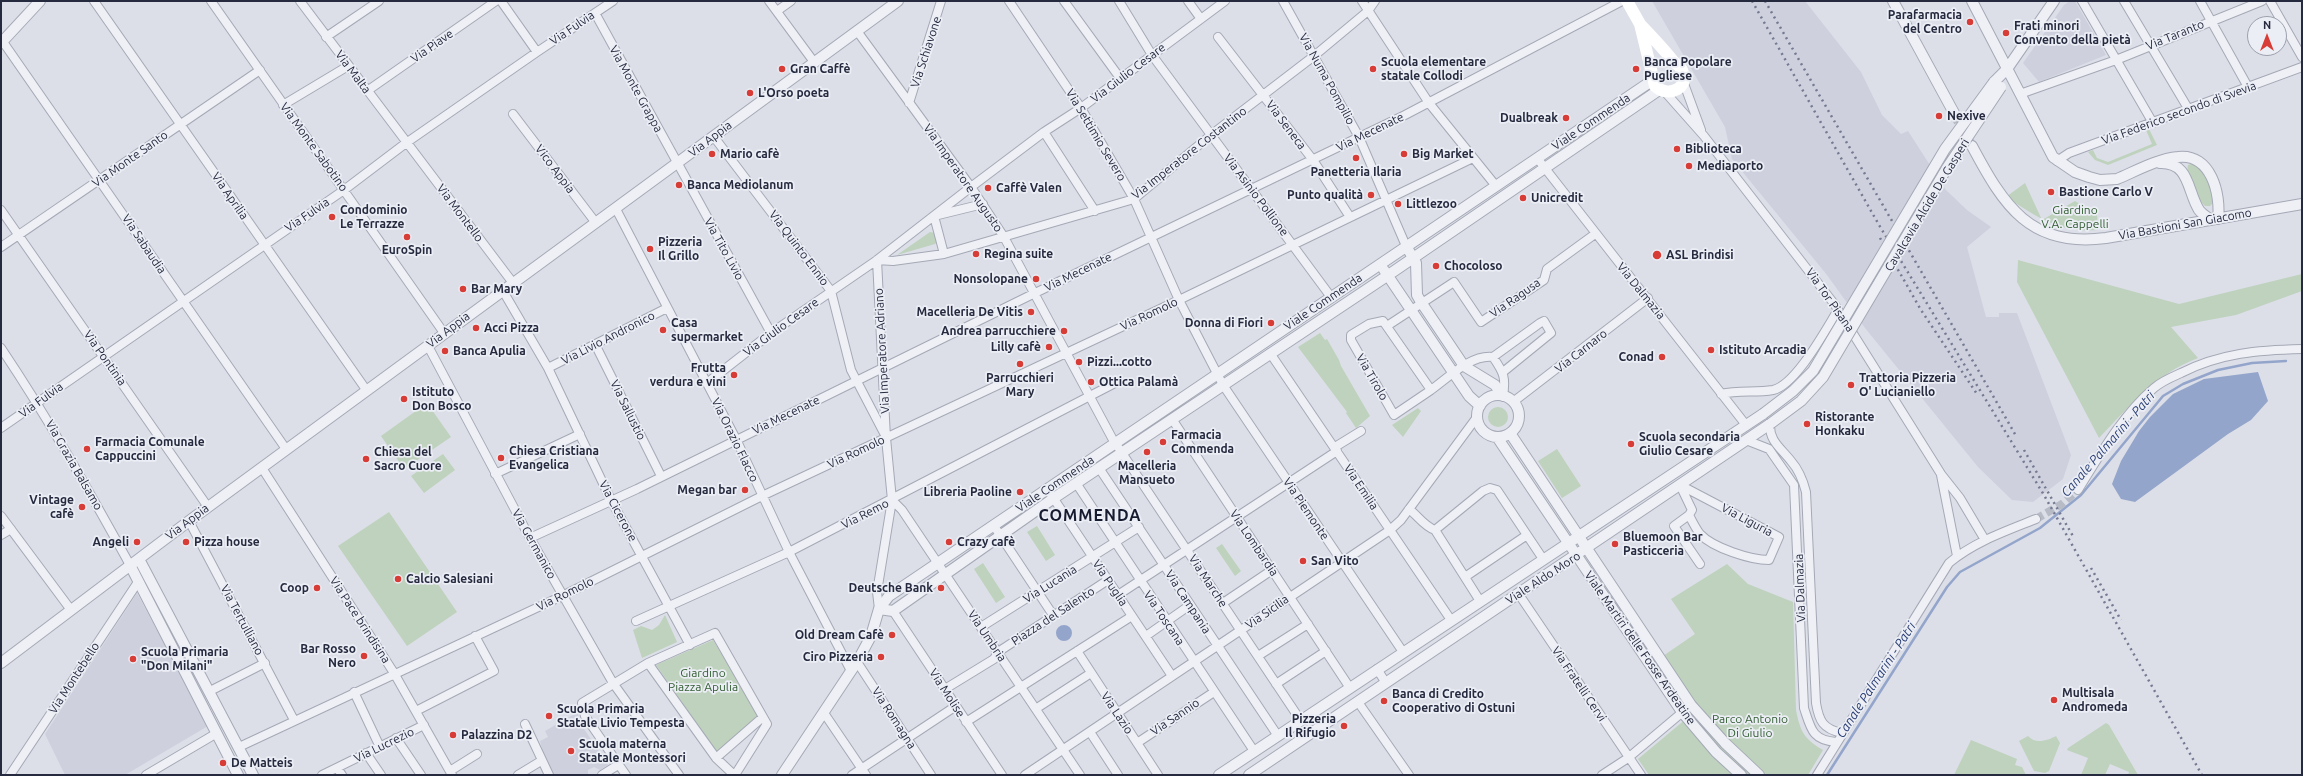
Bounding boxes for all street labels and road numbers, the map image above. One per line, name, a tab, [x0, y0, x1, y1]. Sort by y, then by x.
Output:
street label: Via Fulvia	[547, 8, 597, 48]
street label: Via Schiavone	[908, 15, 944, 89]
street label: Via Taranto	[2144, 17, 2206, 53]
street label: Via Piave	[408, 26, 456, 66]
street label: Via Numa Pompilio	[1296, 31, 1358, 127]
street label: Via Giulio Cesare	[1088, 40, 1168, 106]
street label: Via Monte Grappa	[606, 43, 666, 135]
street label: Via Malta	[332, 48, 374, 96]
street label: Via Federico secondo di Svevia	[2100, 78, 2258, 148]
street label: Via Settimio Severo	[1063, 86, 1129, 184]
street label: Viale Commenda	[1549, 90, 1633, 154]
street label: Via Seneca	[1263, 98, 1309, 152]
street label: Via Monte Sabotino	[277, 100, 351, 194]
street label: Via Imperatore Costantino	[1129, 104, 1249, 202]
street label: Via Mecenate	[1334, 109, 1406, 155]
street label: Via Appia	[685, 118, 735, 160]
street label: Via Imperatore Augusto	[920, 121, 1006, 235]
street label: Via Monte Santo	[89, 128, 171, 190]
street label: Cavalcavia Alcide De Gasperi	[1882, 136, 1972, 274]
street label: Vico Appia	[532, 142, 578, 196]
street label: Via Asinio Pollione	[1220, 151, 1292, 239]
street label: Via Aprilia	[209, 170, 251, 222]
street label: Via Montello	[434, 181, 486, 245]
street label: Via Fulvia	[282, 195, 332, 235]
street label: Via Bastioni San Giacomo	[2117, 205, 2253, 243]
street label: Via Quinto Ennio	[766, 207, 832, 289]
street label: Via Sabaudia	[119, 212, 169, 276]
street label: Via Tito Livio	[701, 215, 747, 283]
street label: Via Mecenate	[1042, 249, 1114, 295]
street label: Via Dalmazia	[1614, 260, 1668, 322]
street label: Via Tor Pisana	[1803, 265, 1857, 335]
street label: Viale Commenda	[1281, 270, 1365, 334]
street label: Via Ragusa	[1487, 275, 1543, 321]
street label: Via Imperatore Adriano	[872, 288, 892, 414]
street label: Via Romolo	[1118, 294, 1180, 334]
street label: Via Giulio Cesare	[740, 295, 822, 359]
street label: Via Livio Andronico	[559, 308, 657, 368]
street label: Via Appia	[423, 309, 473, 351]
street label: Via Carnaro	[1552, 326, 1610, 376]
street label: Via Pontinia	[81, 328, 129, 388]
street label: Via Tirolo	[1353, 351, 1391, 403]
street label: Via Sallustio	[607, 377, 649, 443]
street label: Via Fulvia	[16, 379, 66, 421]
street label: Via Mecenate	[750, 392, 822, 438]
street label: Via Orazio Flacco	[708, 396, 762, 484]
street label: Via Grazia Balsamo	[42, 417, 106, 513]
street label: Via Romolo	[825, 432, 887, 472]
street label: Viale Commenda	[1013, 452, 1097, 516]
street label: Via Emilia	[1340, 461, 1382, 513]
street label: Via Piemonte	[1280, 475, 1332, 543]
street label: Via Cicerone	[596, 478, 640, 544]
street label: Via Remo	[839, 496, 891, 532]
street label: Via Liguria	[1719, 500, 1775, 540]
street label: Via Appia	[162, 501, 212, 543]
street label: Via Germanico	[509, 506, 559, 582]
street label: Via Lombardia	[1226, 507, 1282, 579]
street label: Viale Aldo Moro	[1503, 548, 1583, 608]
street label: Via Marche	[1186, 552, 1230, 610]
street label: Via Dalmazia	[1792, 553, 1808, 623]
street label: Via Puglia	[1089, 557, 1131, 609]
street label: Via Lucania	[1021, 562, 1079, 606]
street label: Via Campania	[1162, 568, 1214, 636]
street label: Viale Martiri delle Fosse Ardeatine	[1581, 568, 1699, 728]
street label: Via Pace brindisina	[327, 574, 393, 666]
street label: Via Romolo	[534, 574, 596, 614]
street label: Via Tertulliano	[217, 582, 267, 658]
street label: Piazza del Salento	[1009, 584, 1097, 648]
street label: Via Toscana	[1140, 588, 1188, 648]
street label: Via Sicilia	[1242, 592, 1292, 632]
street label: Via Umbria	[965, 608, 1009, 664]
street label: Via Montebello	[46, 640, 102, 716]
street label: Via Fratelli Cervi	[1549, 644, 1609, 724]
street label: Via Molise	[926, 666, 968, 720]
street label: Via Romagna	[869, 684, 919, 752]
street label: Via Lazio	[1098, 689, 1136, 737]
street label: Via Sannio	[1148, 695, 1202, 739]
street label: Via Lucrezio	[352, 724, 416, 766]

